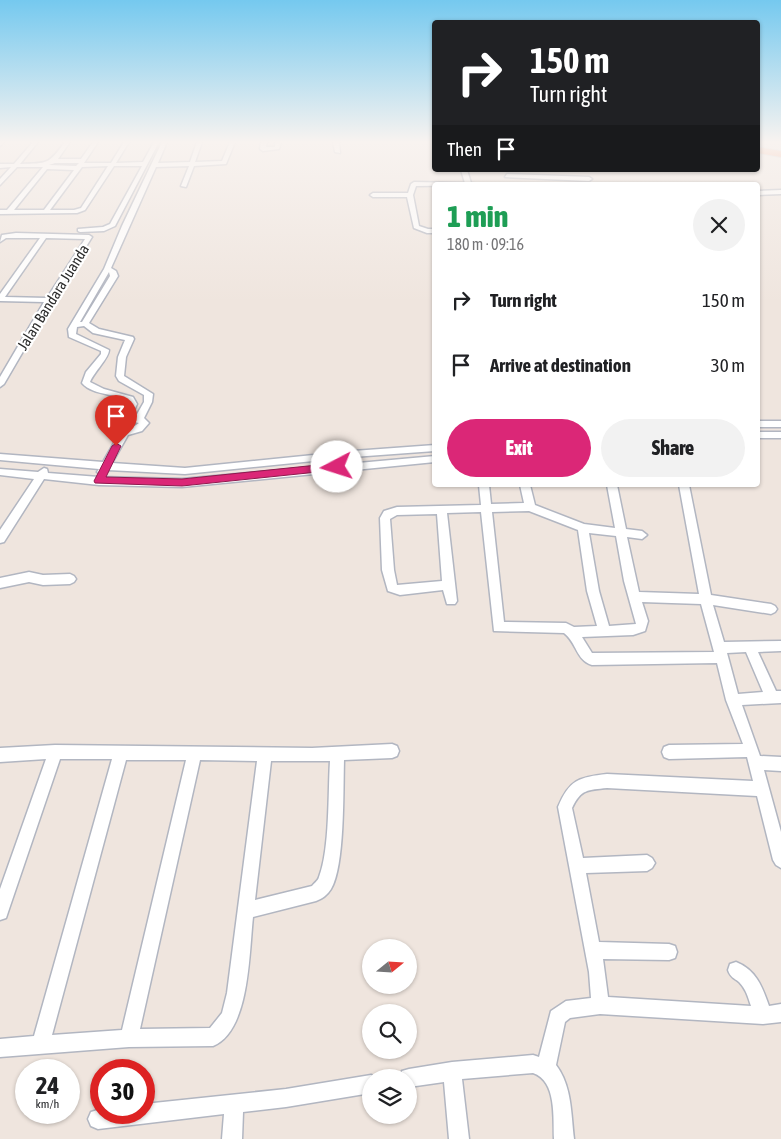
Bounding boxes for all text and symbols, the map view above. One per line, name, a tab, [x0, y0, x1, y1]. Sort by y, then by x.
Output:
icon: right	[447, 40, 512, 105]
text: 150 m	[530, 40, 609, 80]
text: Turn right	[530, 81, 607, 107]
icon: arrive	[492, 135, 520, 163]
text: Then	[447, 138, 482, 160]
text: 1 min	[447, 199, 508, 233]
button: close	[693, 199, 745, 251]
text: 180 m · 09:16	[447, 235, 524, 253]
street label: Jalan Bandara Juanda	[14, 241, 92, 353]
icon: right	[447, 286, 475, 314]
text: Turn right	[490, 289, 557, 311]
text: 150 m	[702, 289, 745, 311]
icon: arrive	[447, 351, 475, 379]
text: Arrive at destination	[490, 354, 631, 376]
text: 30 m	[711, 354, 745, 376]
pin	[95, 395, 137, 446]
icon: arrive	[102, 402, 130, 430]
button: Exit	[447, 419, 591, 477]
button: Share	[601, 419, 745, 477]
position arrow	[310, 440, 362, 492]
north arrow	[362, 939, 418, 994]
map controls	[362, 939, 417, 1124]
button: search	[362, 1004, 417, 1059]
speed limit sign: 30	[90, 1059, 155, 1124]
button: layers	[362, 1069, 417, 1124]
text: 24	[36, 1071, 59, 1099]
text: km/h	[36, 1097, 59, 1111]

